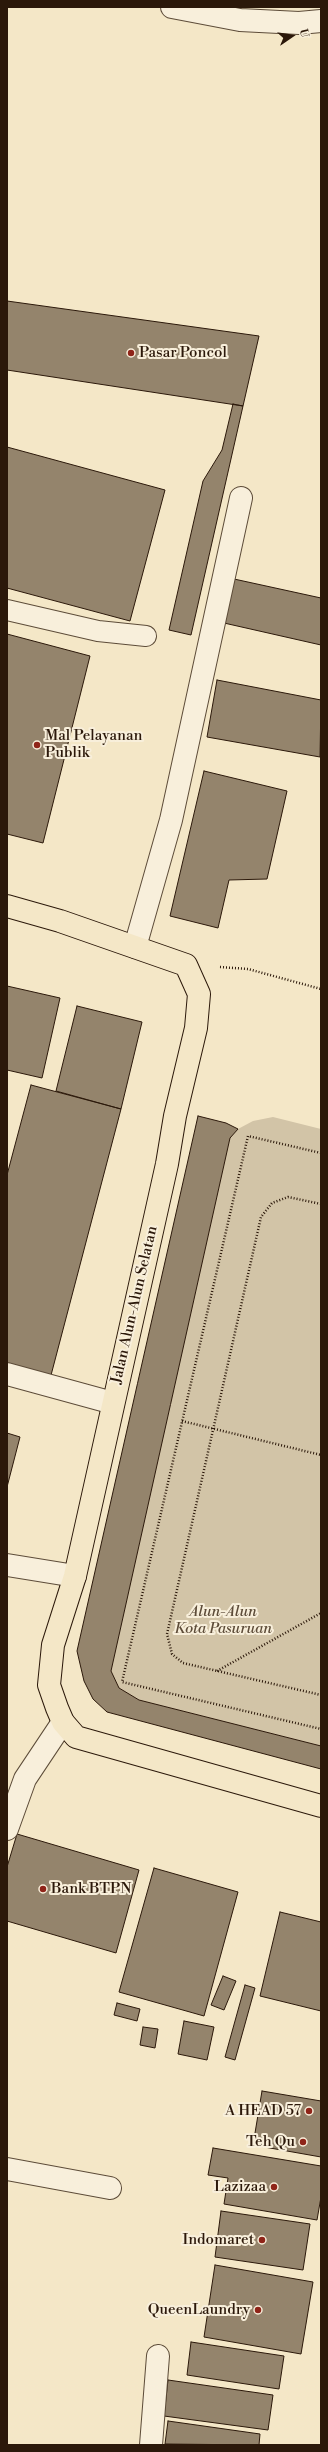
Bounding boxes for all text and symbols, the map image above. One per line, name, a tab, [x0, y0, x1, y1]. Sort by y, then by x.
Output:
north arrow	[272, 16, 312, 56]
text: U	[296, 28, 311, 39]
place label: Pasar Poncol	[139, 344, 227, 362]
marker: Pasar Poncol	[126, 348, 136, 358]
place label: Mal Pelayanan Publik	[45, 727, 142, 762]
marker: Mal Pelayanan Publik	[32, 740, 42, 750]
street label: Jalan Alun-Alun Selatan	[108, 1224, 162, 1386]
park label: Alun-Alun Kota Pasuruan	[174, 1603, 272, 1638]
place label: Bank BTPN	[51, 1880, 131, 1898]
marker: Bank BTPN	[38, 1884, 48, 1894]
place label: A HEAD 57	[225, 2102, 301, 2120]
marker: A HEAD 57	[304, 2106, 314, 2116]
place label: Teh Qu	[246, 2133, 295, 2151]
marker: Teh Qu	[298, 2137, 308, 2147]
place label: Lazizaa	[214, 2178, 266, 2196]
marker: Lazizaa	[269, 2182, 279, 2192]
place label: Indomaret	[182, 2231, 254, 2249]
marker: Indomaret	[257, 2235, 267, 2245]
place label: QueenLaundry	[148, 2301, 250, 2319]
marker: QueenLaundry	[253, 2305, 263, 2315]

